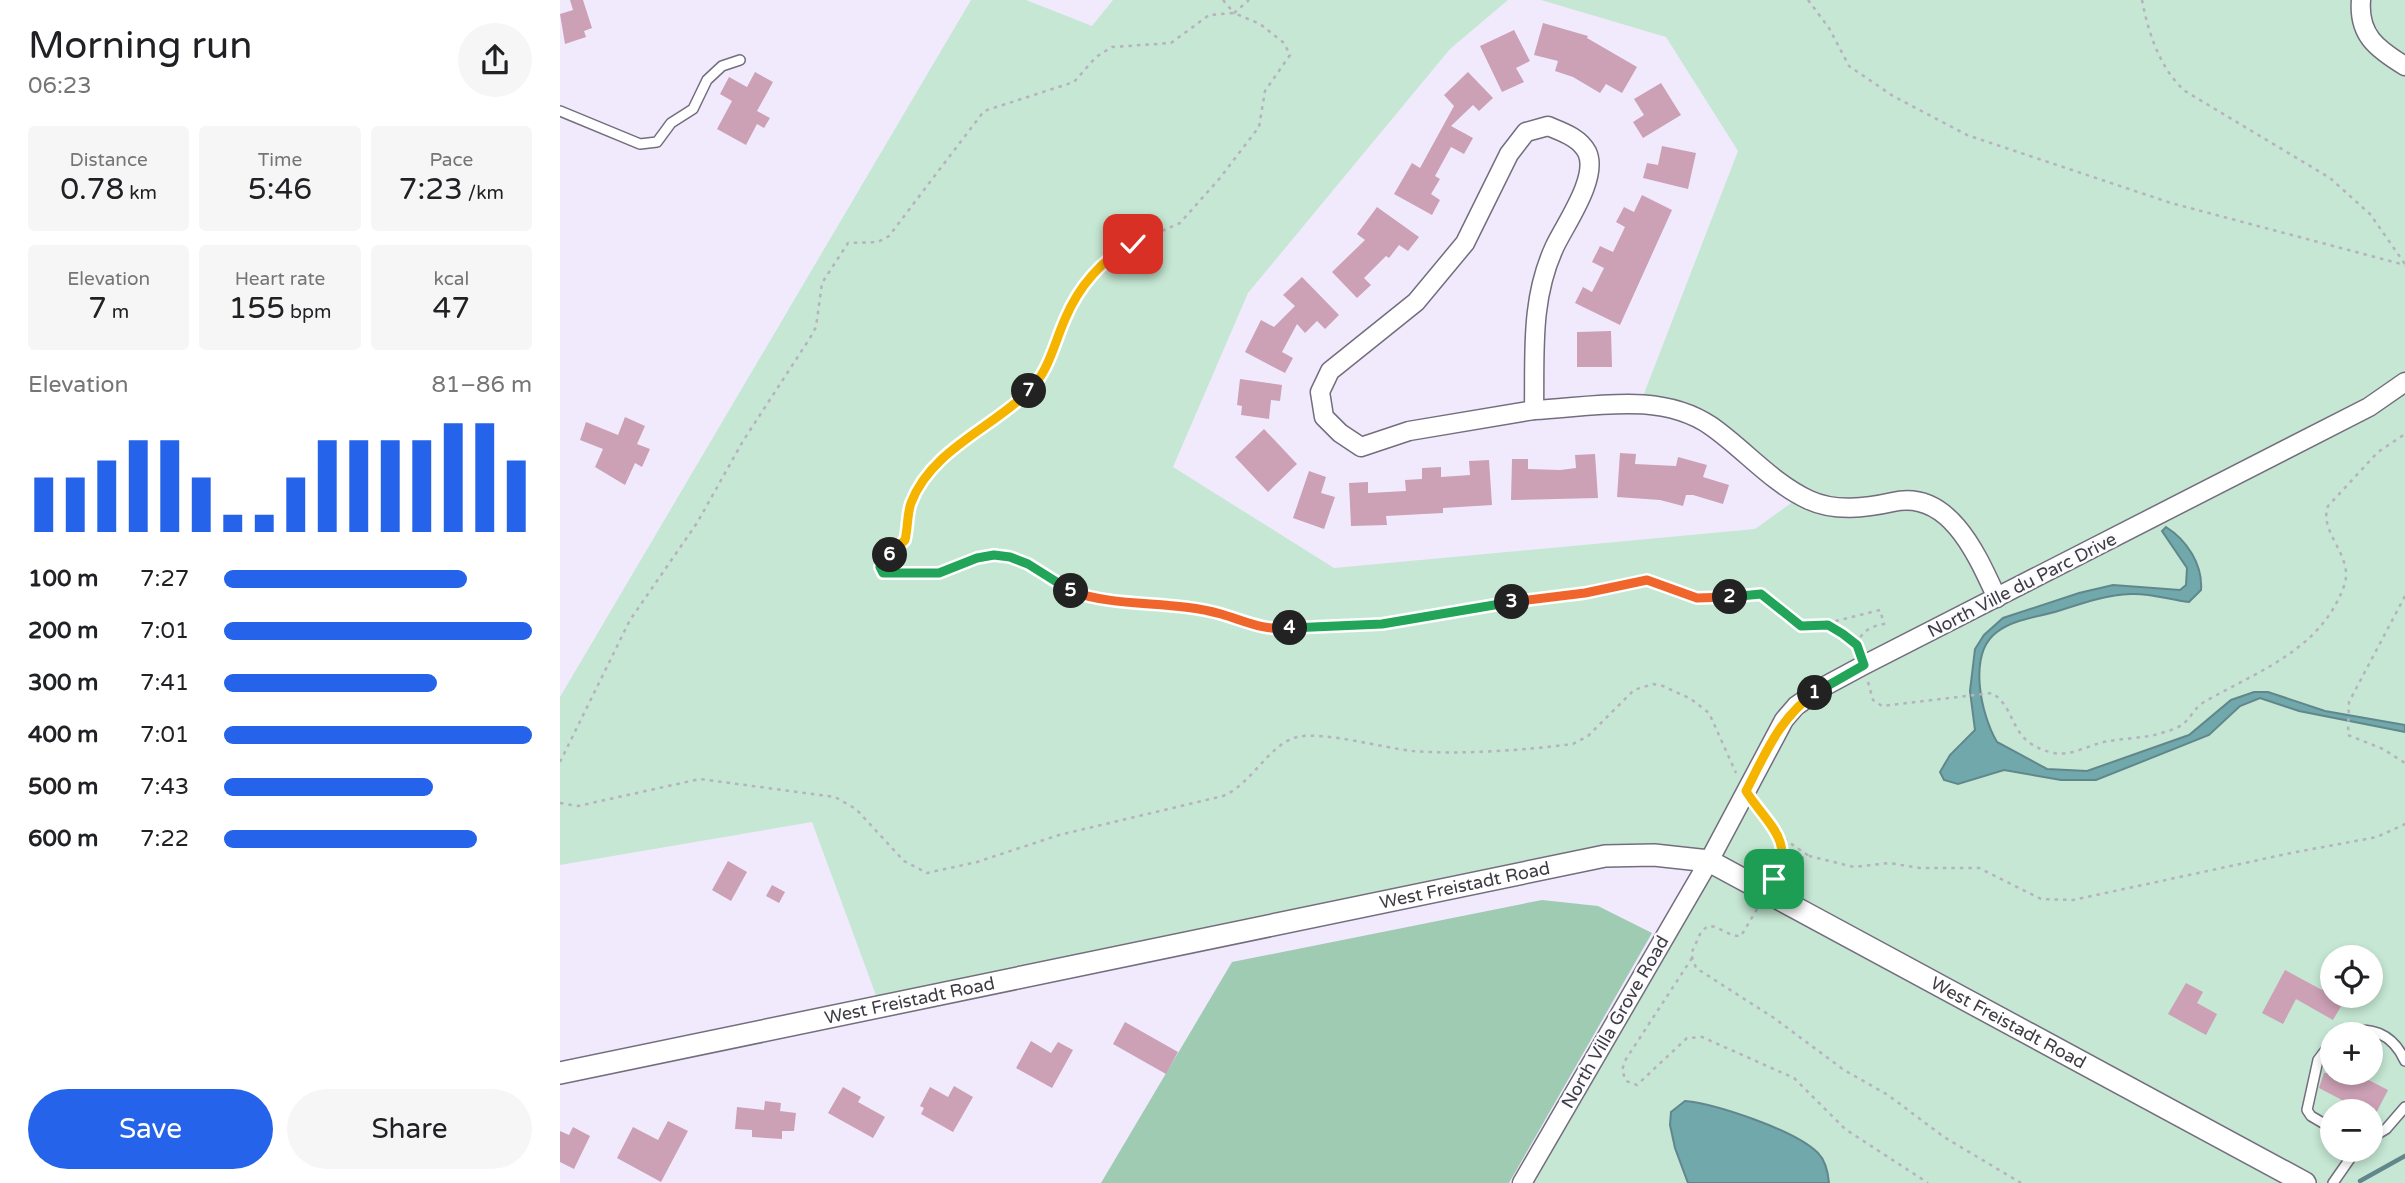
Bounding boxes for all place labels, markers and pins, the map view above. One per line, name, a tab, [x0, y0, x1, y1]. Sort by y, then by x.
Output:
pin	[1103, 214, 1163, 274]
pin: 7	[1012, 374, 1046, 408]
pin: 6	[872, 538, 908, 572]
pin: 5	[1054, 574, 1088, 608]
pin: 2	[1712, 580, 1748, 614]
pin: 3	[1494, 584, 1530, 620]
pin: 4	[1272, 610, 1308, 646]
pin: 1	[1798, 676, 1832, 710]
pin	[1744, 849, 1804, 909]

